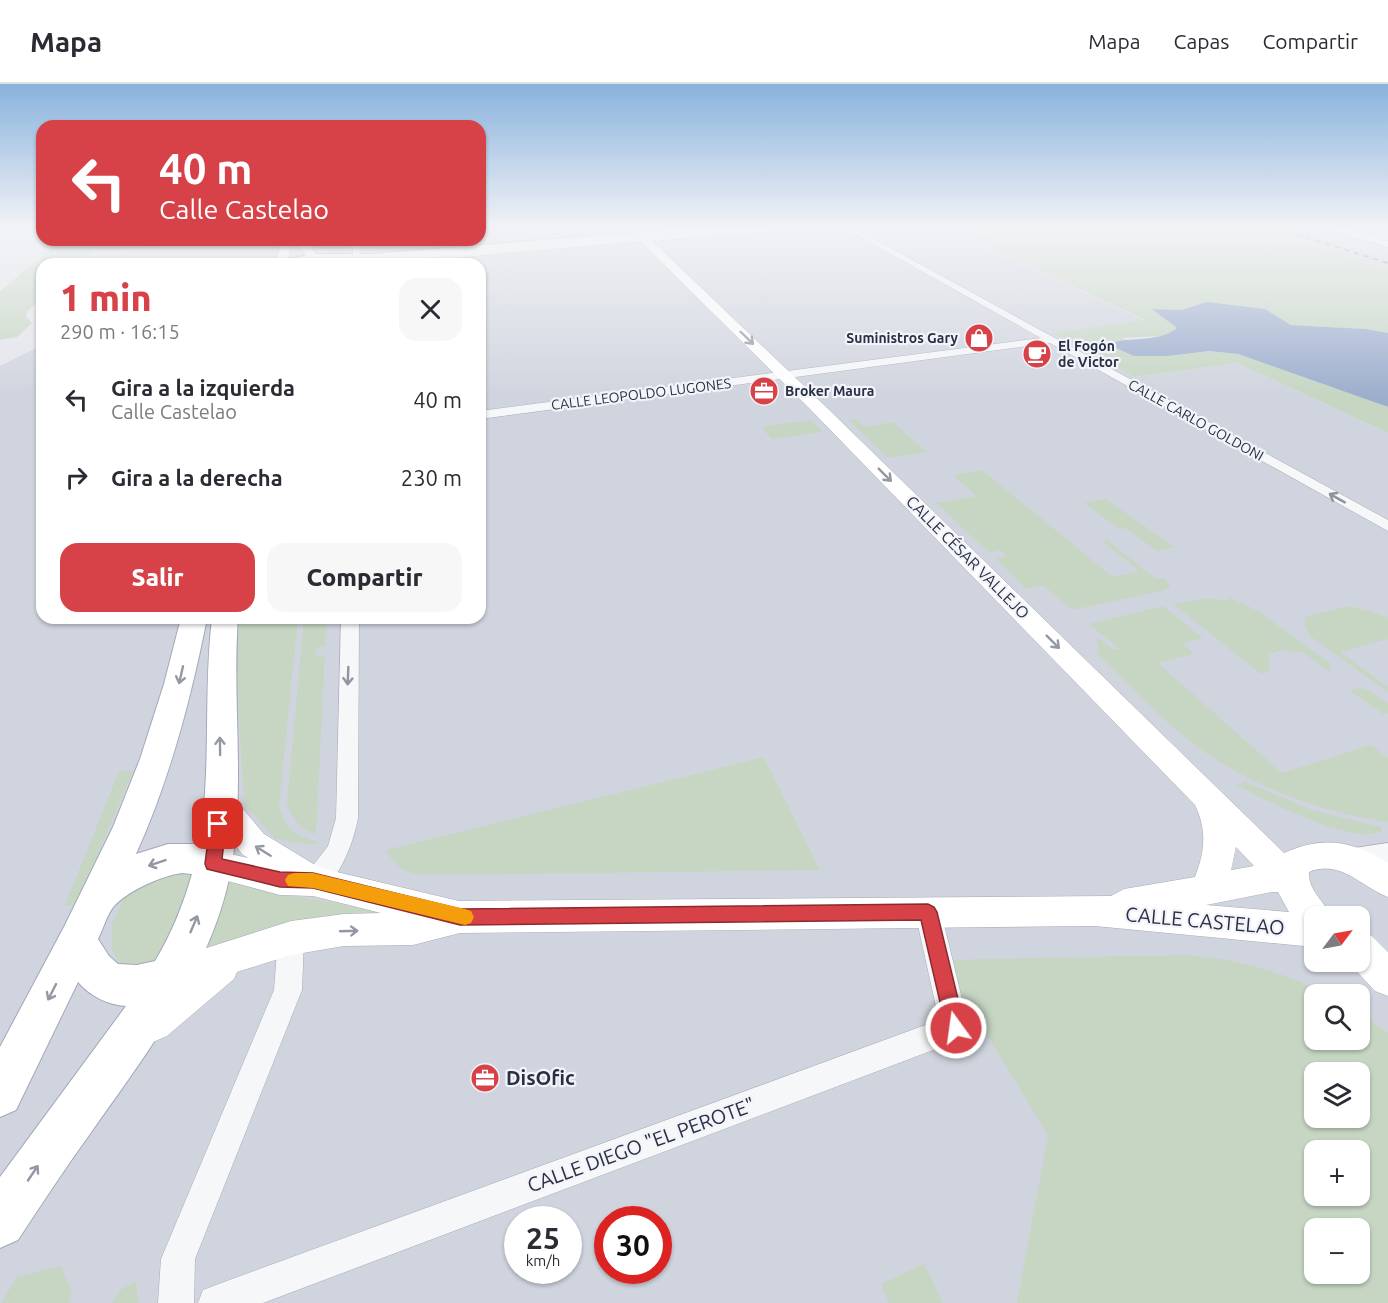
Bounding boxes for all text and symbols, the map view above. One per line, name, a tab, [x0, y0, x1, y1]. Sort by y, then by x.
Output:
text: Mapa	[30, 26, 102, 57]
text: Mapa	[1088, 29, 1140, 53]
text: Capas	[1173, 29, 1229, 53]
text: Compartir	[1262, 29, 1358, 53]
icon: left	[60, 144, 138, 222]
text: 40 m	[159, 145, 253, 192]
text: Calle Castelao	[159, 194, 329, 224]
text: 1 min	[60, 277, 152, 318]
button: close	[399, 278, 462, 341]
text: 290 m · 16:15	[60, 320, 180, 343]
shop icon: Suministros Gary	[963, 322, 995, 354]
place label: Suministros Gary	[846, 330, 959, 346]
one-way arrow	[739, 331, 754, 345]
cafe icon: El Fogón de Victor	[1021, 338, 1053, 370]
place label: El Fogón de Victor	[1058, 338, 1119, 370]
text: Gira a la izquierda	[111, 375, 295, 400]
street label: CALLE LEOPOLDO LUGONES	[550, 375, 732, 413]
office icon: Broker Maura	[748, 375, 780, 407]
street label: CALLE CARLO GOLDONI	[1125, 376, 1267, 464]
icon: left	[60, 383, 93, 416]
place label: Broker Maura	[785, 383, 874, 399]
text: 40 m	[413, 387, 462, 412]
text: Calle Castelao	[111, 400, 237, 423]
icon: right	[60, 461, 93, 494]
text: Gira a la derecha	[111, 465, 283, 490]
text: 230 m	[401, 465, 462, 490]
one-way arrow	[878, 468, 893, 482]
street label: CALLE CÉSAR VALLEJO	[903, 490, 1035, 622]
one-way arrow	[1329, 492, 1346, 504]
button: Salir	[60, 543, 255, 612]
button: Compartir	[267, 543, 462, 612]
one-way arrow	[1046, 635, 1061, 649]
one-way arrow	[175, 665, 186, 684]
one-way arrow	[343, 666, 354, 686]
one-way arrow	[214, 736, 226, 756]
pin	[192, 798, 243, 849]
icon: arrive	[201, 807, 234, 840]
one-way arrow	[255, 844, 272, 856]
one-way arrow	[149, 858, 167, 869]
street label: CALLE CASTELAO	[1124, 902, 1286, 939]
north arrow	[1304, 906, 1370, 972]
map controls	[1304, 906, 1370, 1284]
one-way arrow	[189, 915, 200, 933]
one-way arrow	[339, 925, 358, 936]
one-way arrow	[45, 982, 57, 1000]
button: search	[1304, 984, 1370, 1050]
position arrow	[924, 996, 988, 1060]
office icon: DisOfic	[469, 1062, 501, 1094]
button: layers	[1304, 1062, 1370, 1128]
place label: DisOfic	[506, 1066, 575, 1089]
street label: CALLE DIEGO "EL PEROTE"	[524, 1093, 758, 1196]
button: +	[1304, 1140, 1370, 1206]
one-way arrow	[26, 1165, 39, 1182]
speed limit sign: 30	[594, 1206, 672, 1284]
button: −	[1304, 1218, 1370, 1284]
text: 25	[526, 1221, 560, 1255]
text: km/h	[526, 1252, 560, 1269]

